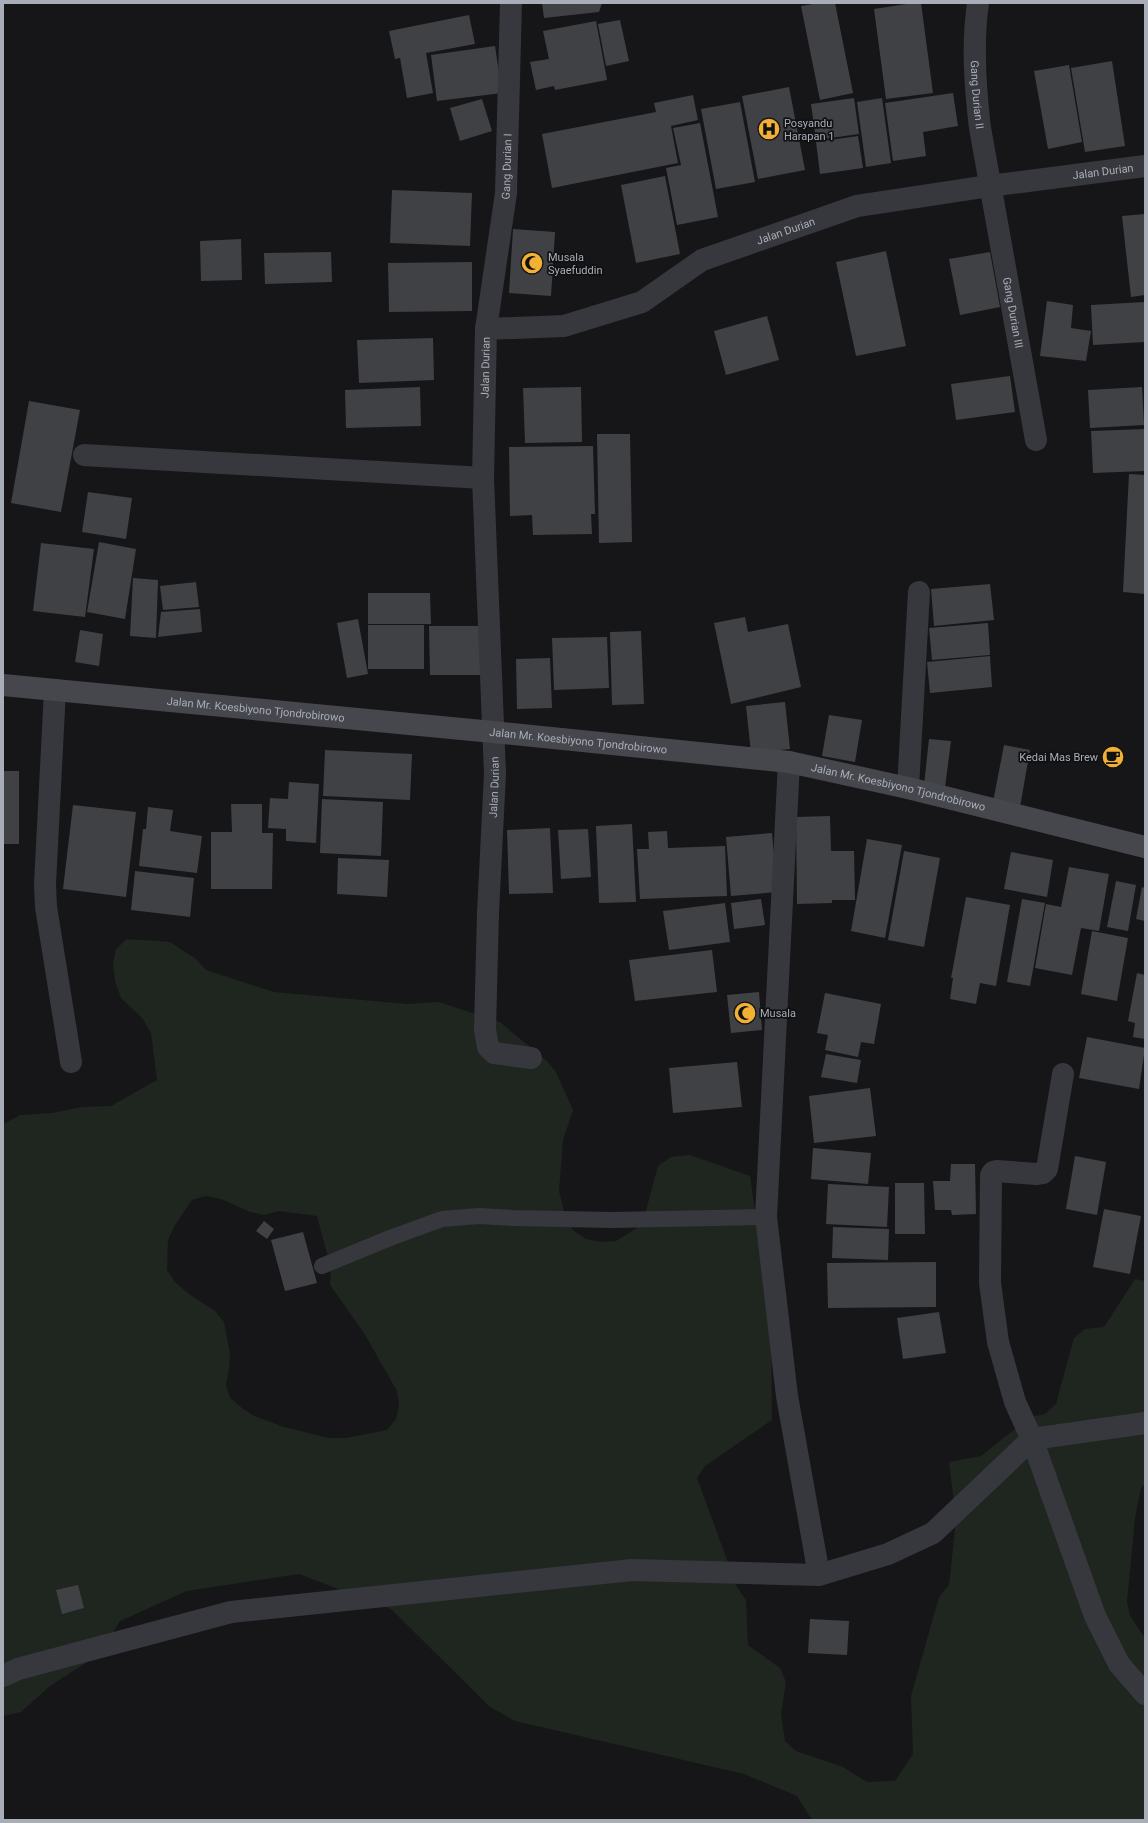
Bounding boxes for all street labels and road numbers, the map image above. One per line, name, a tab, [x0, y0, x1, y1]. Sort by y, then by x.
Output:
street label: Gang Durian II	[968, 60, 987, 130]
street label: Gang Durian I	[499, 133, 514, 200]
street label: Jalan Durian	[1072, 161, 1134, 182]
street label: Jalan Durian	[754, 215, 817, 247]
street label: Gang Durian III	[1000, 276, 1026, 349]
street label: Jalan Durian	[478, 337, 492, 398]
street label: Jalan Mr. Koesbiyono Tjondrobirowo	[166, 694, 345, 724]
street label: Jalan Mr. Koesbiyono Tjondrobirowo	[489, 725, 668, 756]
street label: Jalan Durian	[486, 756, 502, 818]
street label: Jalan Mr. Koesbiyono Tjondrobirowo	[810, 761, 987, 814]

